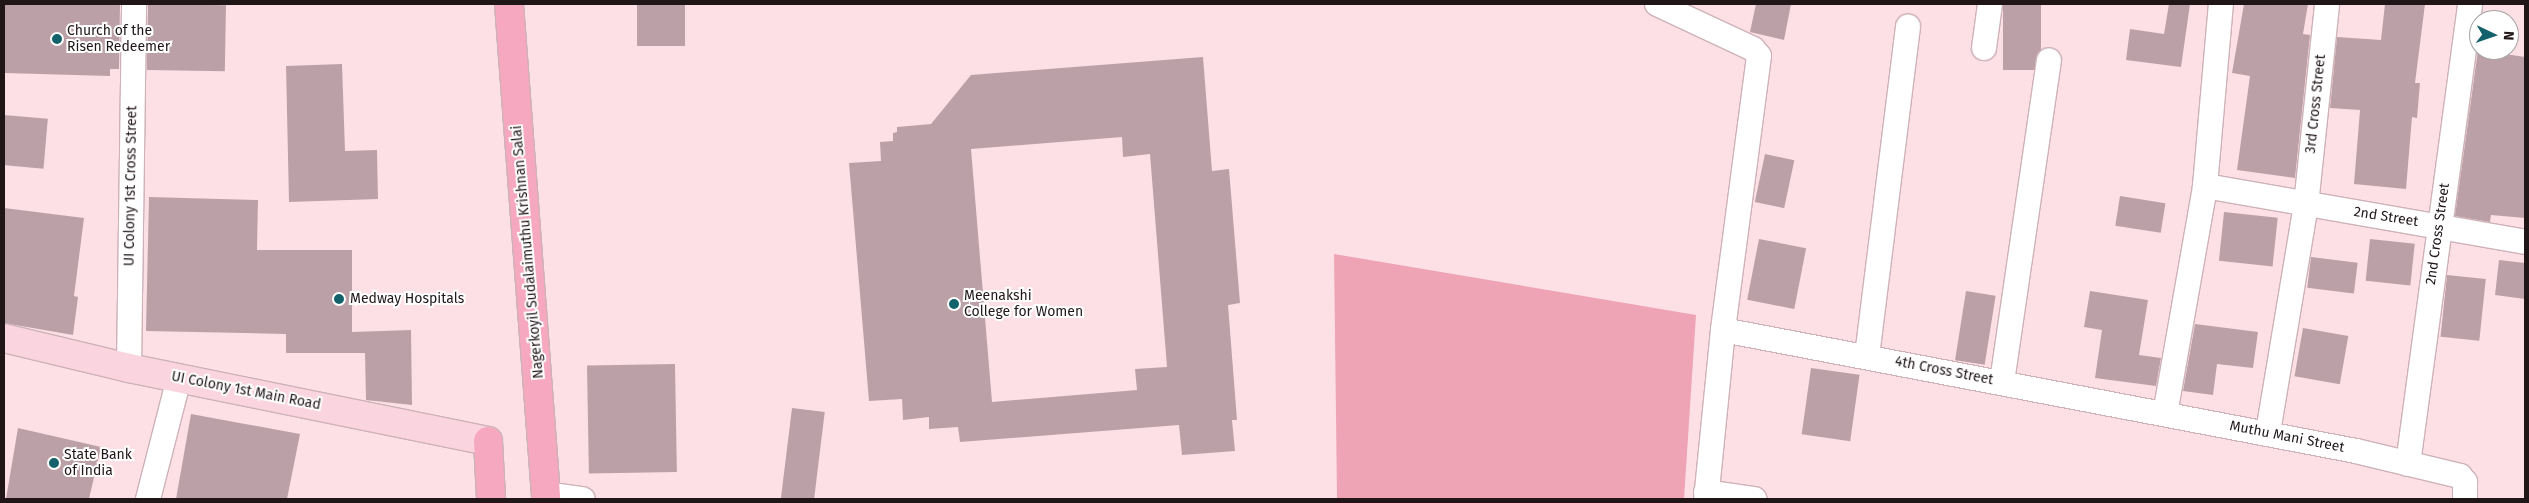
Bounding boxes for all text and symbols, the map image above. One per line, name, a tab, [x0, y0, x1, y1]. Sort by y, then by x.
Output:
north arrow	[2469, 10, 2519, 60]
place label: Church of the Risen Redeemer	[67, 23, 170, 56]
text: N	[2500, 31, 2517, 41]
marker: Church of the Risen Redeemer	[51, 33, 63, 45]
street label: 3rd Cross Street	[2302, 54, 2330, 154]
street label: UI Colony 1st Cross Street	[121, 106, 141, 266]
street label: Nagerkoyil Sudalaimuthu Krishnan Salai	[509, 125, 547, 379]
street label: 2nd Cross Street	[2423, 182, 2453, 286]
street label: 2nd Street	[2352, 204, 2420, 230]
place label: Meenakshi College for Women	[964, 288, 1083, 321]
place label: Medway Hospitals	[350, 291, 464, 307]
marker: Medway Hospitals	[332, 292, 346, 306]
marker: Meenakshi College for Women	[948, 298, 960, 310]
street label: 4th Cross Street	[1893, 353, 1995, 389]
street label: UI Colony 1st Main Road	[170, 368, 322, 414]
street label: Muthu Mani Street	[2228, 418, 2346, 456]
place label: State Bank of India	[64, 447, 132, 480]
marker: State Bank of India	[48, 457, 60, 469]

